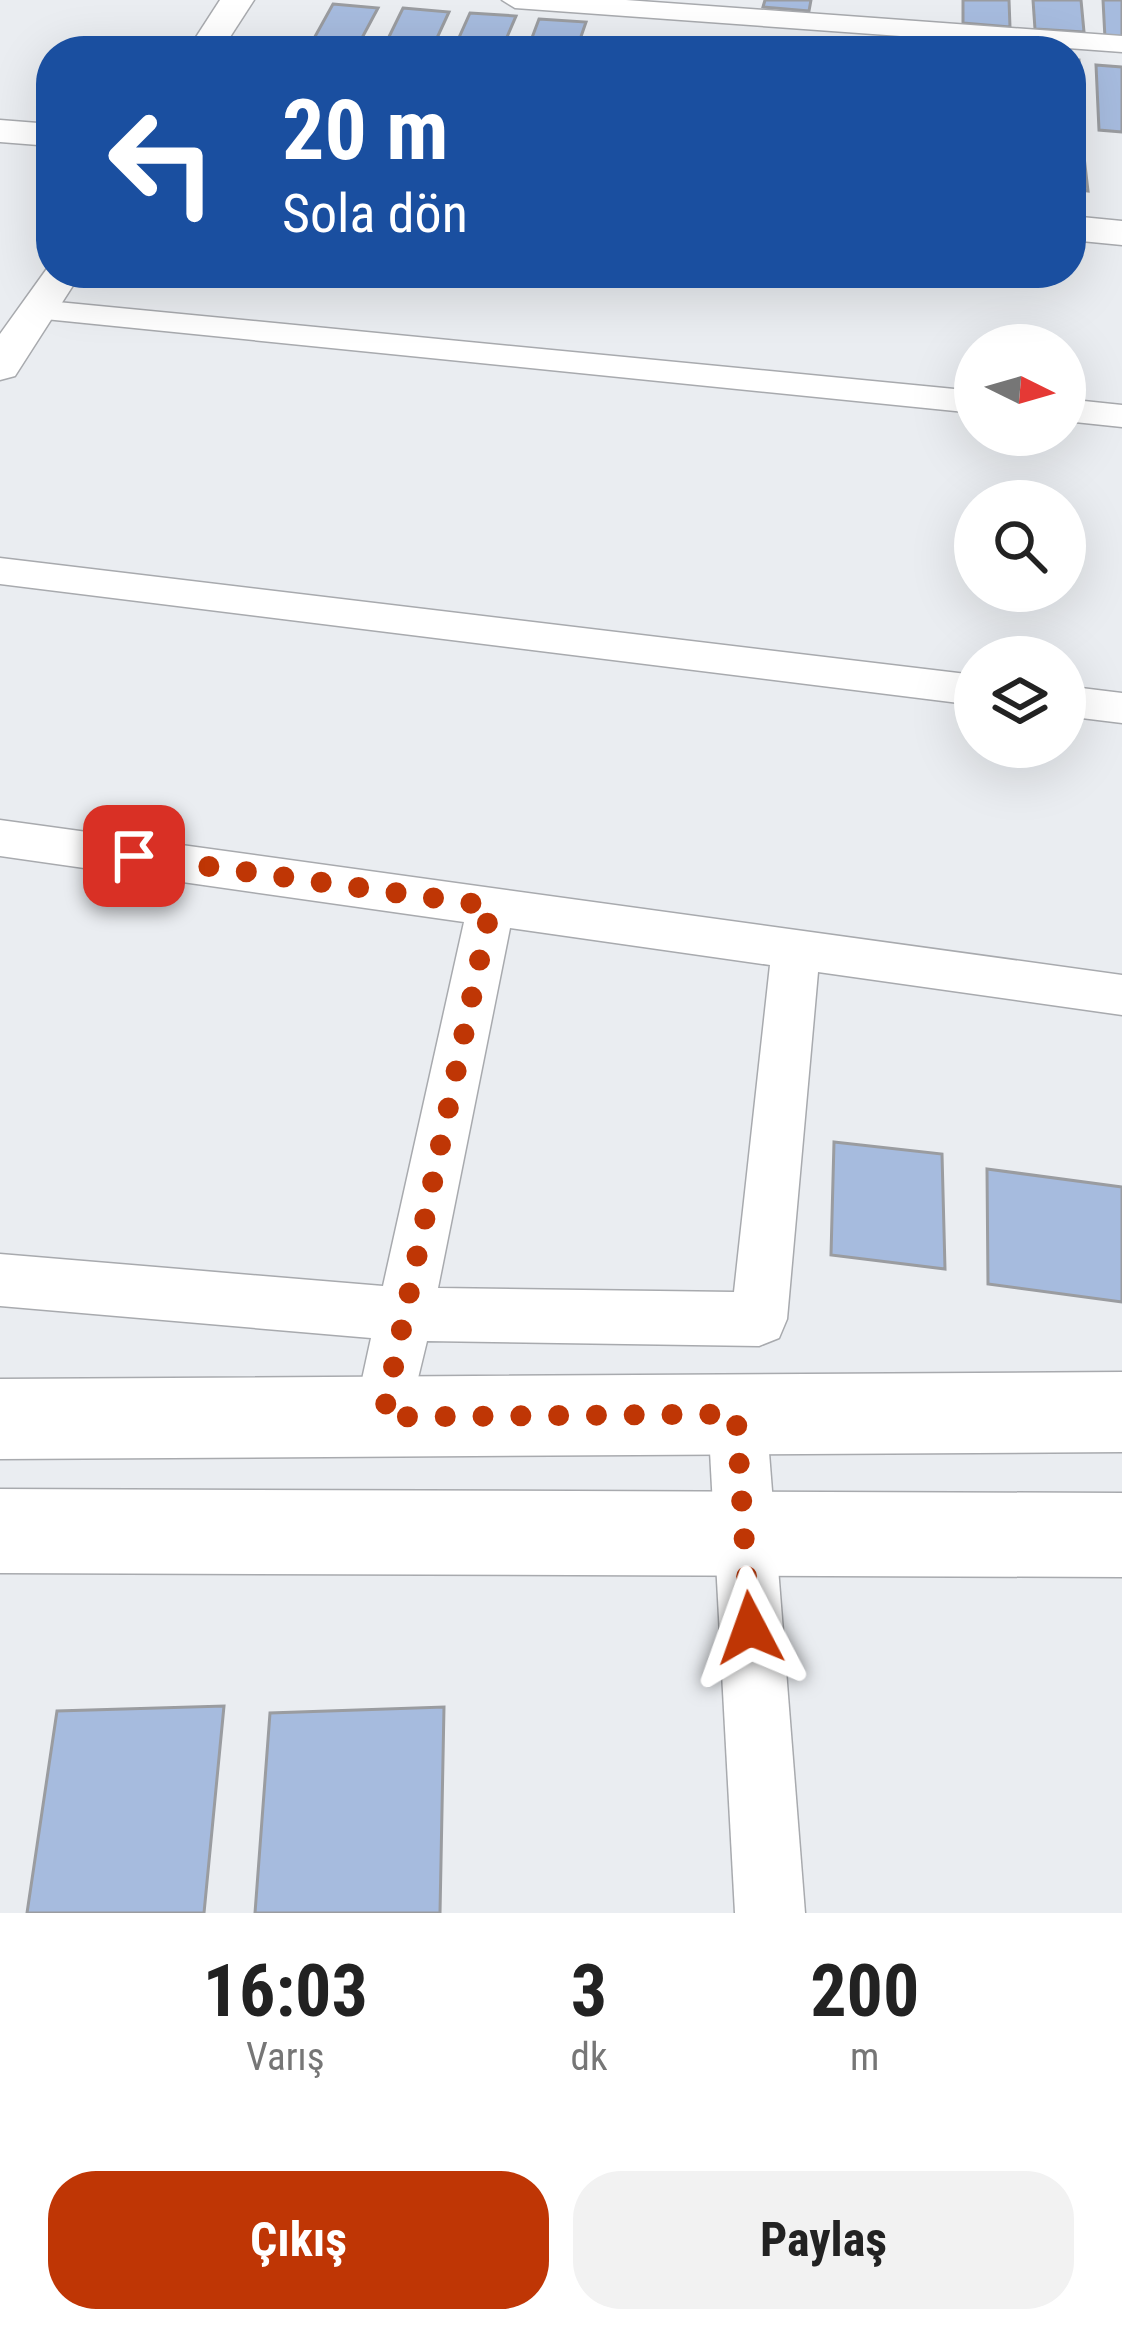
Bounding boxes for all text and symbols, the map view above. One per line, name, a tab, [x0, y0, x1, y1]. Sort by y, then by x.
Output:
text: 20 m	[282, 81, 449, 180]
icon: left	[84, 84, 240, 240]
text: Sola dön	[282, 182, 468, 245]
north arrow	[954, 324, 1086, 456]
map controls	[954, 324, 1086, 768]
button: search	[954, 480, 1086, 612]
button: layers	[954, 636, 1086, 768]
pin	[83, 805, 185, 907]
icon: arrive	[101, 823, 167, 889]
position arrow	[687, 1565, 813, 1691]
text: 16:03	[203, 1949, 368, 2034]
text: 3	[571, 1949, 607, 2034]
text: 200	[810, 1949, 919, 2034]
text: Varış	[246, 2034, 325, 2080]
text: dk	[571, 2034, 607, 2080]
text: m	[850, 2034, 879, 2080]
button: Çıkış	[48, 2171, 549, 2309]
button: Paylaş	[573, 2171, 1074, 2309]

